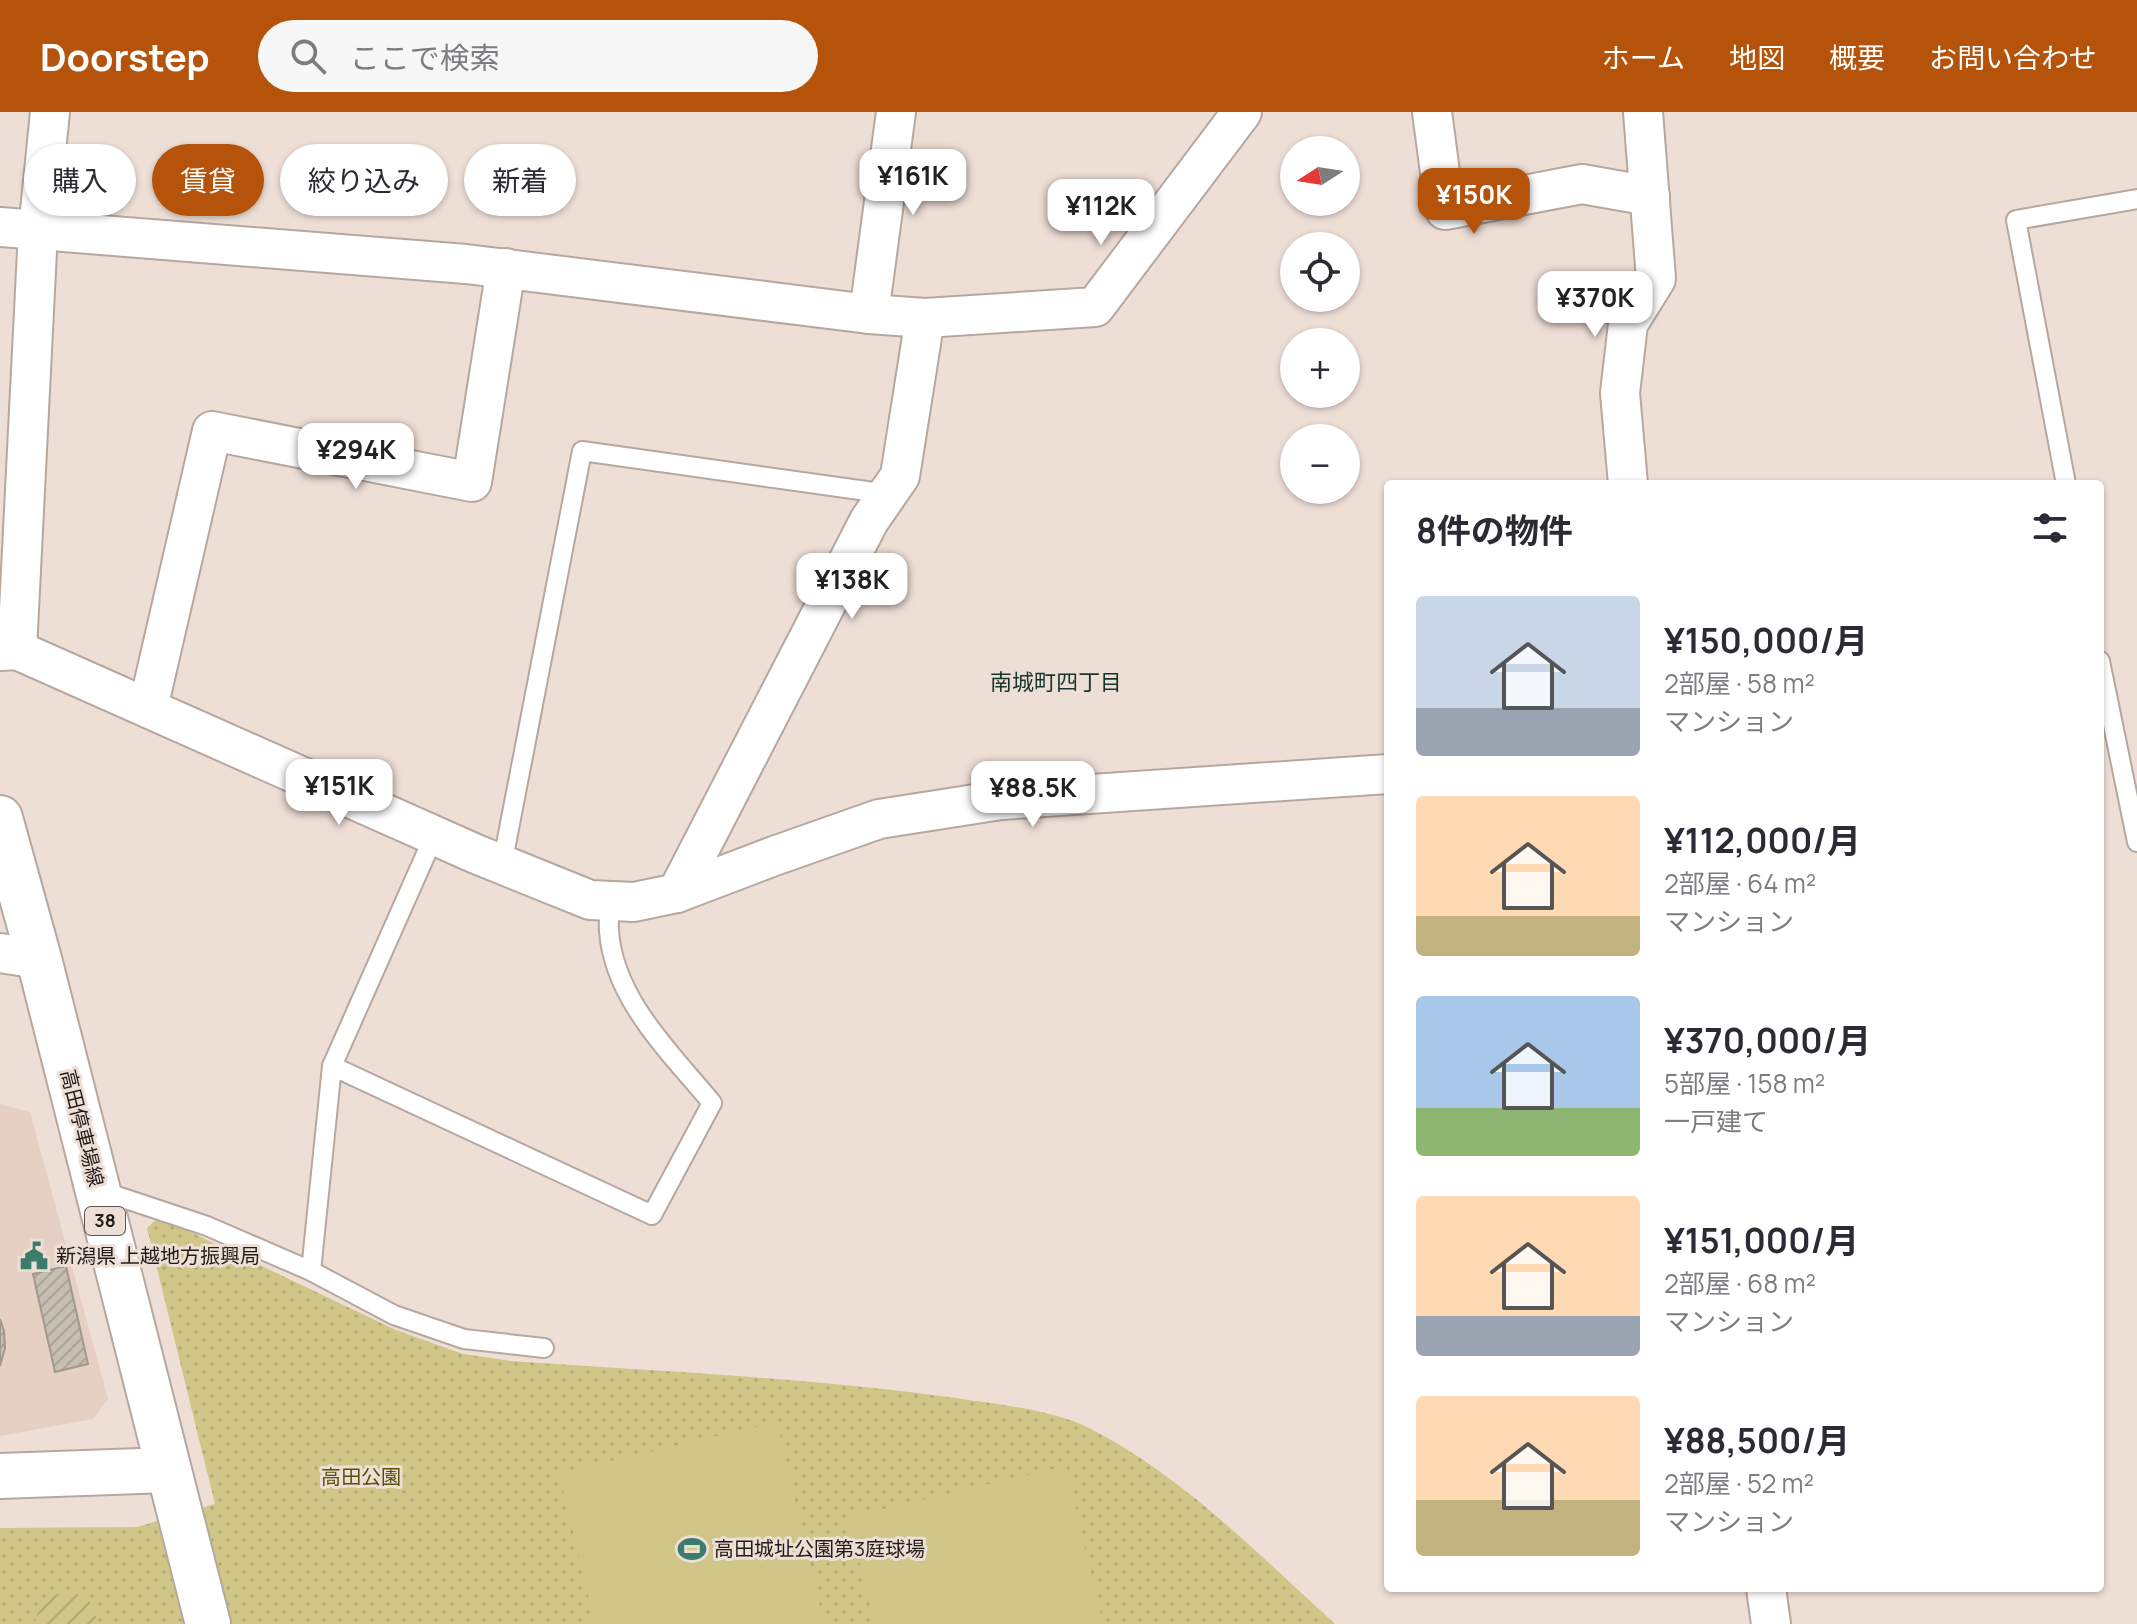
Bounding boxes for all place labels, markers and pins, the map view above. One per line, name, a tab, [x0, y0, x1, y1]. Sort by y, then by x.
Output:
pin: ¥161K	[857, 149, 969, 217]
pin: ¥150K	[1418, 168, 1530, 236]
pin: ¥112K	[1045, 179, 1157, 247]
pin: ¥370K	[1539, 271, 1651, 339]
pin: ¥294K	[300, 423, 412, 491]
pin: ¥138K	[796, 553, 908, 621]
pin: ¥151K	[283, 759, 395, 827]
pin: ¥88.5K	[968, 761, 1098, 829]
public building icon: 新潟県 上越地方振興局	[19, 1241, 49, 1271]
place label: 新潟県 上越地方振興局	[56, 1242, 260, 1269]
sports icon: 高田城址公園第3庭球場	[677, 1534, 707, 1564]
place label: 高田城址公園第3庭球場	[714, 1535, 925, 1562]

